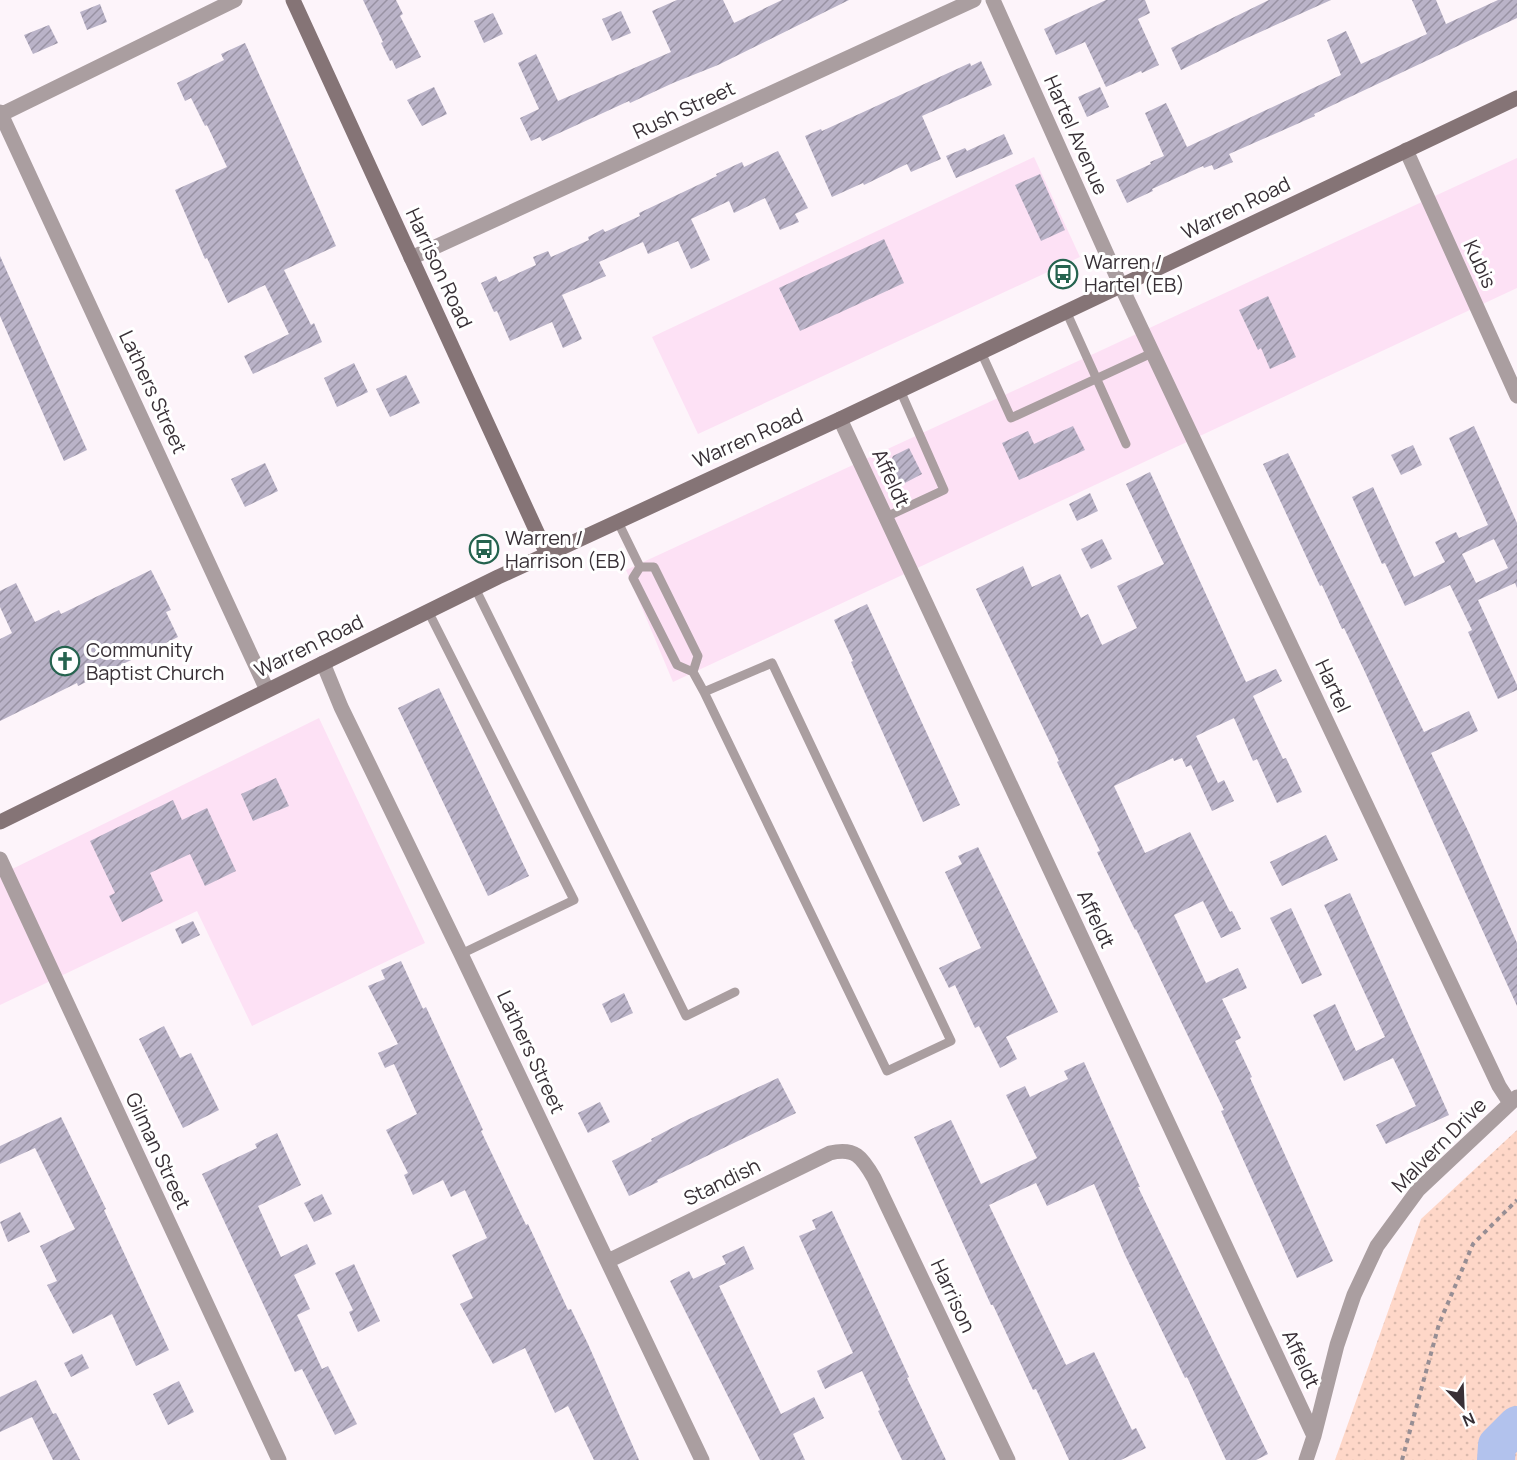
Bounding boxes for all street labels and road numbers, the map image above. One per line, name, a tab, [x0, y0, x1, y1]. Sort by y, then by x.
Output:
street label: Hartel Avenue	[1038, 71, 1115, 199]
street label: Rush Street	[628, 74, 739, 145]
street label: Warren Road	[1177, 170, 1295, 246]
street label: Harrison Road	[400, 203, 479, 332]
street label: Kubis	[1458, 235, 1503, 292]
street label: Lathers Street	[113, 326, 194, 458]
street label: Warren Road	[688, 401, 807, 474]
street label: Affeldt	[866, 444, 917, 511]
street label: Warren Road	[250, 608, 368, 684]
street label: Hartel	[1309, 655, 1358, 717]
street label: Affeldt	[1071, 885, 1122, 952]
street label: Lathers Street	[491, 986, 572, 1118]
street label: Gilman Street	[120, 1088, 197, 1214]
street label: Malvern Drive	[1385, 1091, 1492, 1198]
street label: Standish	[679, 1151, 765, 1212]
street label: Harrison	[925, 1255, 982, 1337]
street label: Affeldt	[1276, 1325, 1327, 1392]

